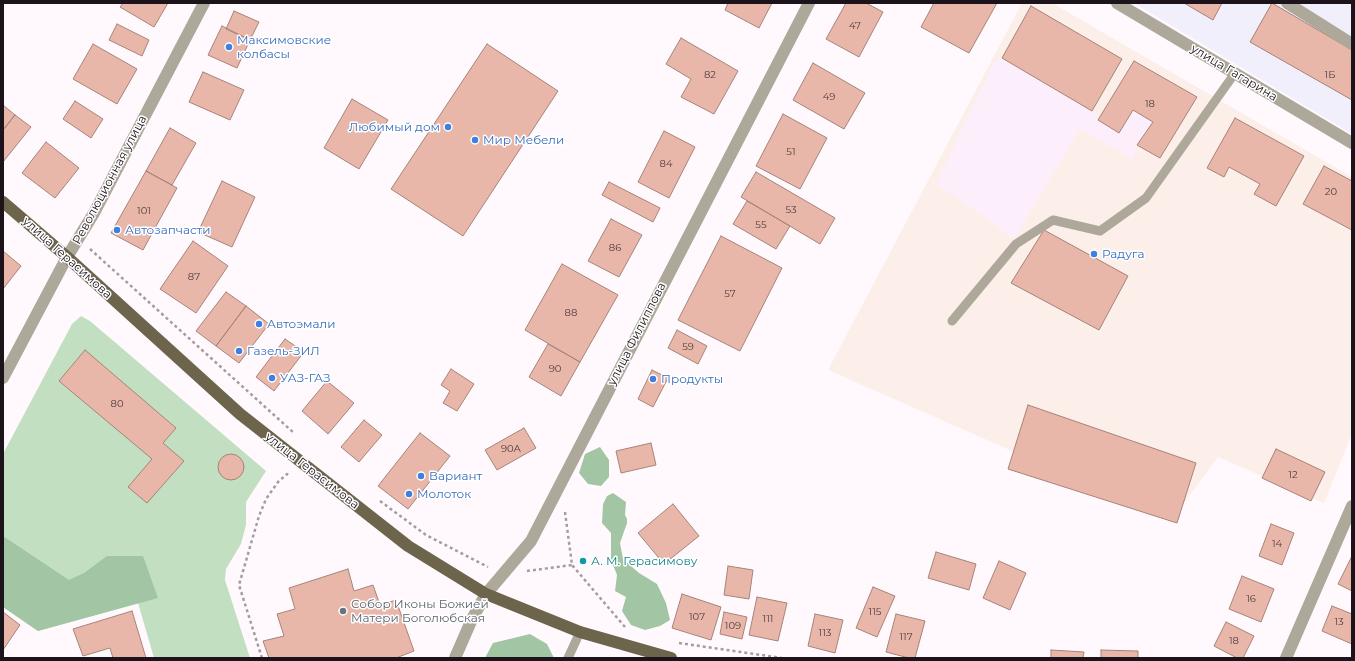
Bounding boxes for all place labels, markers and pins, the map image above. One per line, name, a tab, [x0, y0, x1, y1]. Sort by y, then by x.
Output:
place label: Максимовские колбасы	[237, 33, 331, 61]
marker: Максимовские колбасы	[224, 42, 234, 52]
place label: Любимый дом	[349, 120, 440, 134]
marker: Любимый дом	[443, 122, 453, 132]
place label: Мир Мебели	[483, 133, 564, 147]
marker: Мир Мебели	[470, 135, 480, 145]
place label: Автозапчасти	[125, 223, 210, 237]
marker: Автозапчасти	[112, 225, 122, 235]
place label: Радуга	[1102, 247, 1145, 261]
marker: Радуга	[1089, 249, 1099, 259]
place label: Автоэмали	[267, 317, 335, 331]
marker: Автоэмали	[254, 319, 264, 329]
place label: Газель-ЗИЛ	[247, 344, 320, 358]
marker: Газель-ЗИЛ	[234, 346, 244, 356]
place label: УАЗ-ГАЗ	[280, 371, 330, 385]
place label: Продукты	[661, 372, 723, 386]
marker: УАЗ-ГАЗ	[267, 373, 277, 383]
marker: Продукты	[648, 374, 658, 384]
place label: Вариант	[429, 469, 482, 483]
marker: Вариант	[416, 471, 426, 481]
place label: Молоток	[417, 487, 471, 501]
marker: Молоток	[404, 489, 414, 499]
place label: А. М. Герасимову	[591, 554, 697, 568]
marker: А. М. Герасимову	[578, 556, 588, 566]
place label: Собор Иконы Божией Матери Боголюбская	[351, 597, 489, 625]
marker: Собор Иконы Божией Матери Боголюбская	[338, 606, 348, 616]

